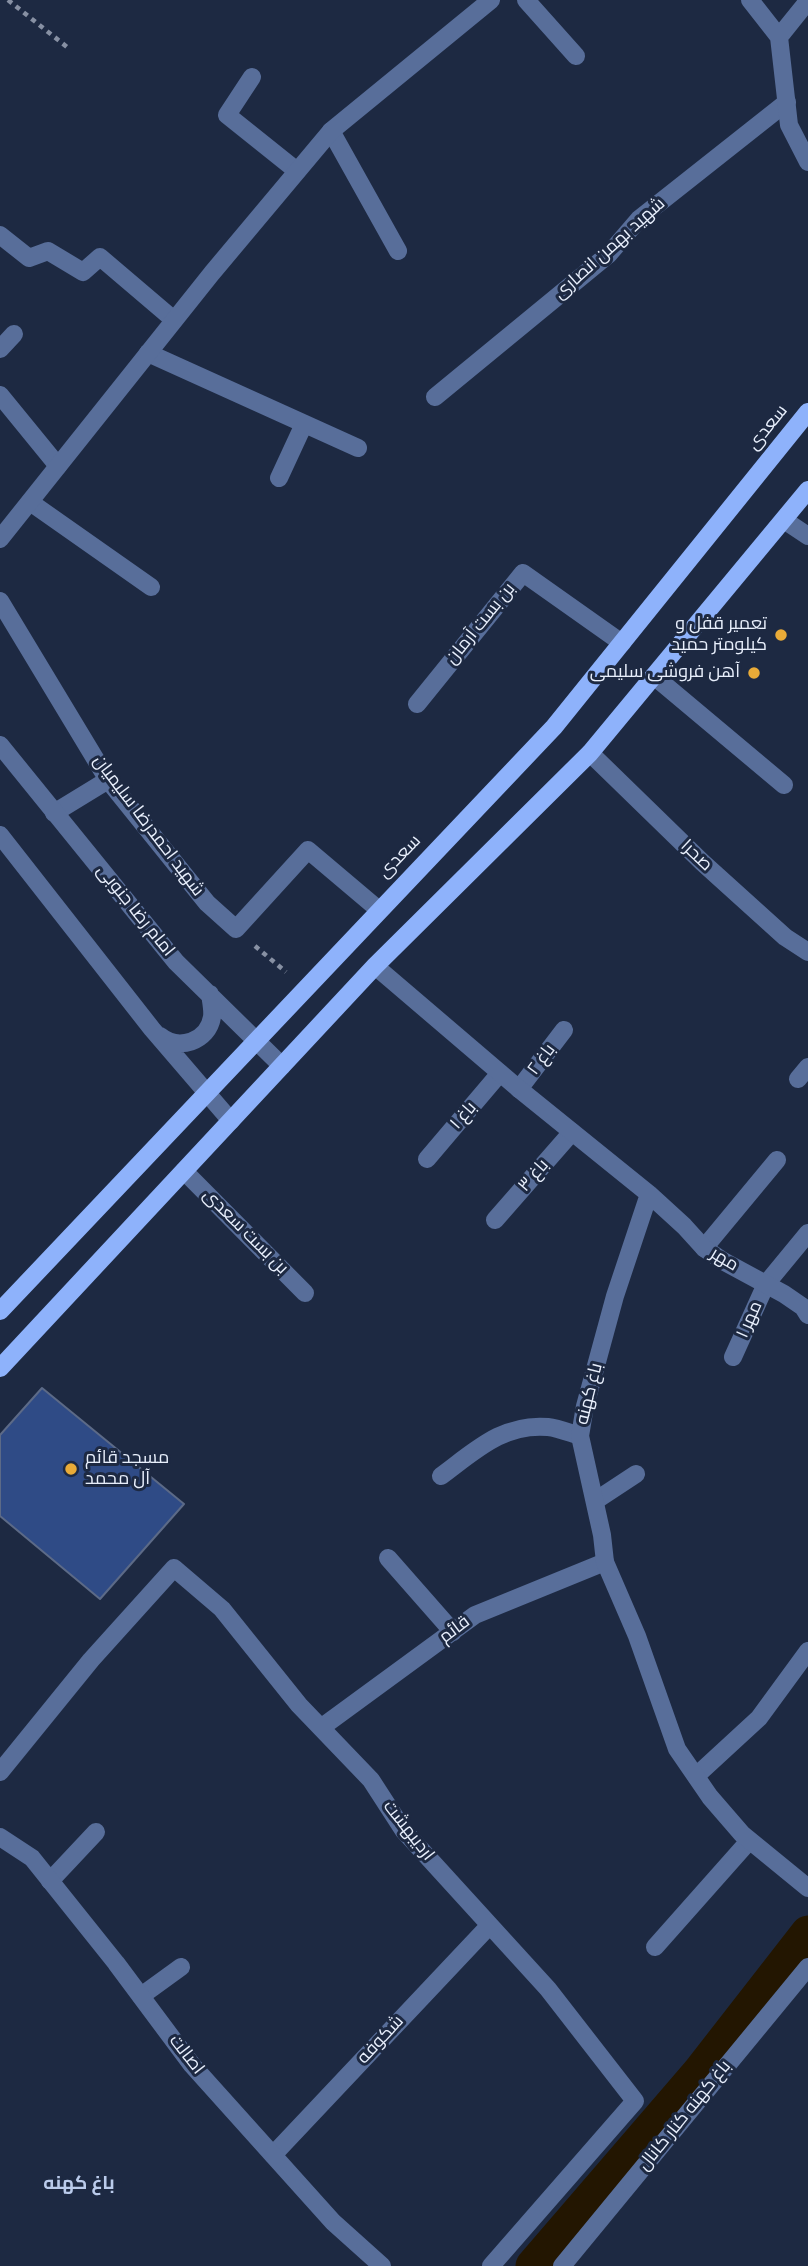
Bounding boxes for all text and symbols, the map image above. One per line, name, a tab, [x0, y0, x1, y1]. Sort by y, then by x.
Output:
street label: شهید بهمن انصاری	[550, 193, 670, 305]
street label: سعدی	[743, 401, 793, 455]
street label: بن بست آرمان	[442, 579, 520, 669]
place label: تعمیر قفل و کیلومتر حمید	[671, 614, 767, 656]
marker: تعمیر قفل و کیلومتر حمید	[773, 627, 789, 643]
place label: آهن فروشی سلیمی	[590, 662, 740, 684]
marker: آهن فروشی سلیمی	[746, 665, 762, 681]
street label: شهید احمدرضا سلیمیان	[88, 751, 208, 901]
street label: سعدی	[374, 831, 426, 883]
street label: صحرا	[676, 836, 716, 876]
street label: امام رضا جنوبی	[91, 861, 179, 961]
street label: باغ ۲	[523, 1040, 561, 1080]
street label: باغ ۱	[446, 1098, 482, 1134]
street label: باغ ۳	[514, 1155, 554, 1197]
street label: بن بست سعدی	[198, 1185, 292, 1279]
street label: مهر	[706, 1243, 742, 1277]
street label: مهر ۱	[732, 1298, 768, 1342]
street label: باغ کهنه	[572, 1361, 608, 1427]
place label: مسجد قائم آل محمد	[85, 1448, 169, 1490]
marker: مسجد قائم آل محمد	[63, 1461, 79, 1477]
street label: قائم	[435, 1611, 475, 1649]
street label: اردیبهشت	[378, 1797, 438, 1865]
street label: شکوفه	[353, 2011, 409, 2069]
street label: اصالت	[164, 2031, 208, 2079]
street label: باغ کهنه کنار کانال	[634, 2056, 736, 2176]
district label: باغ کهنه	[43, 2173, 115, 2195]

